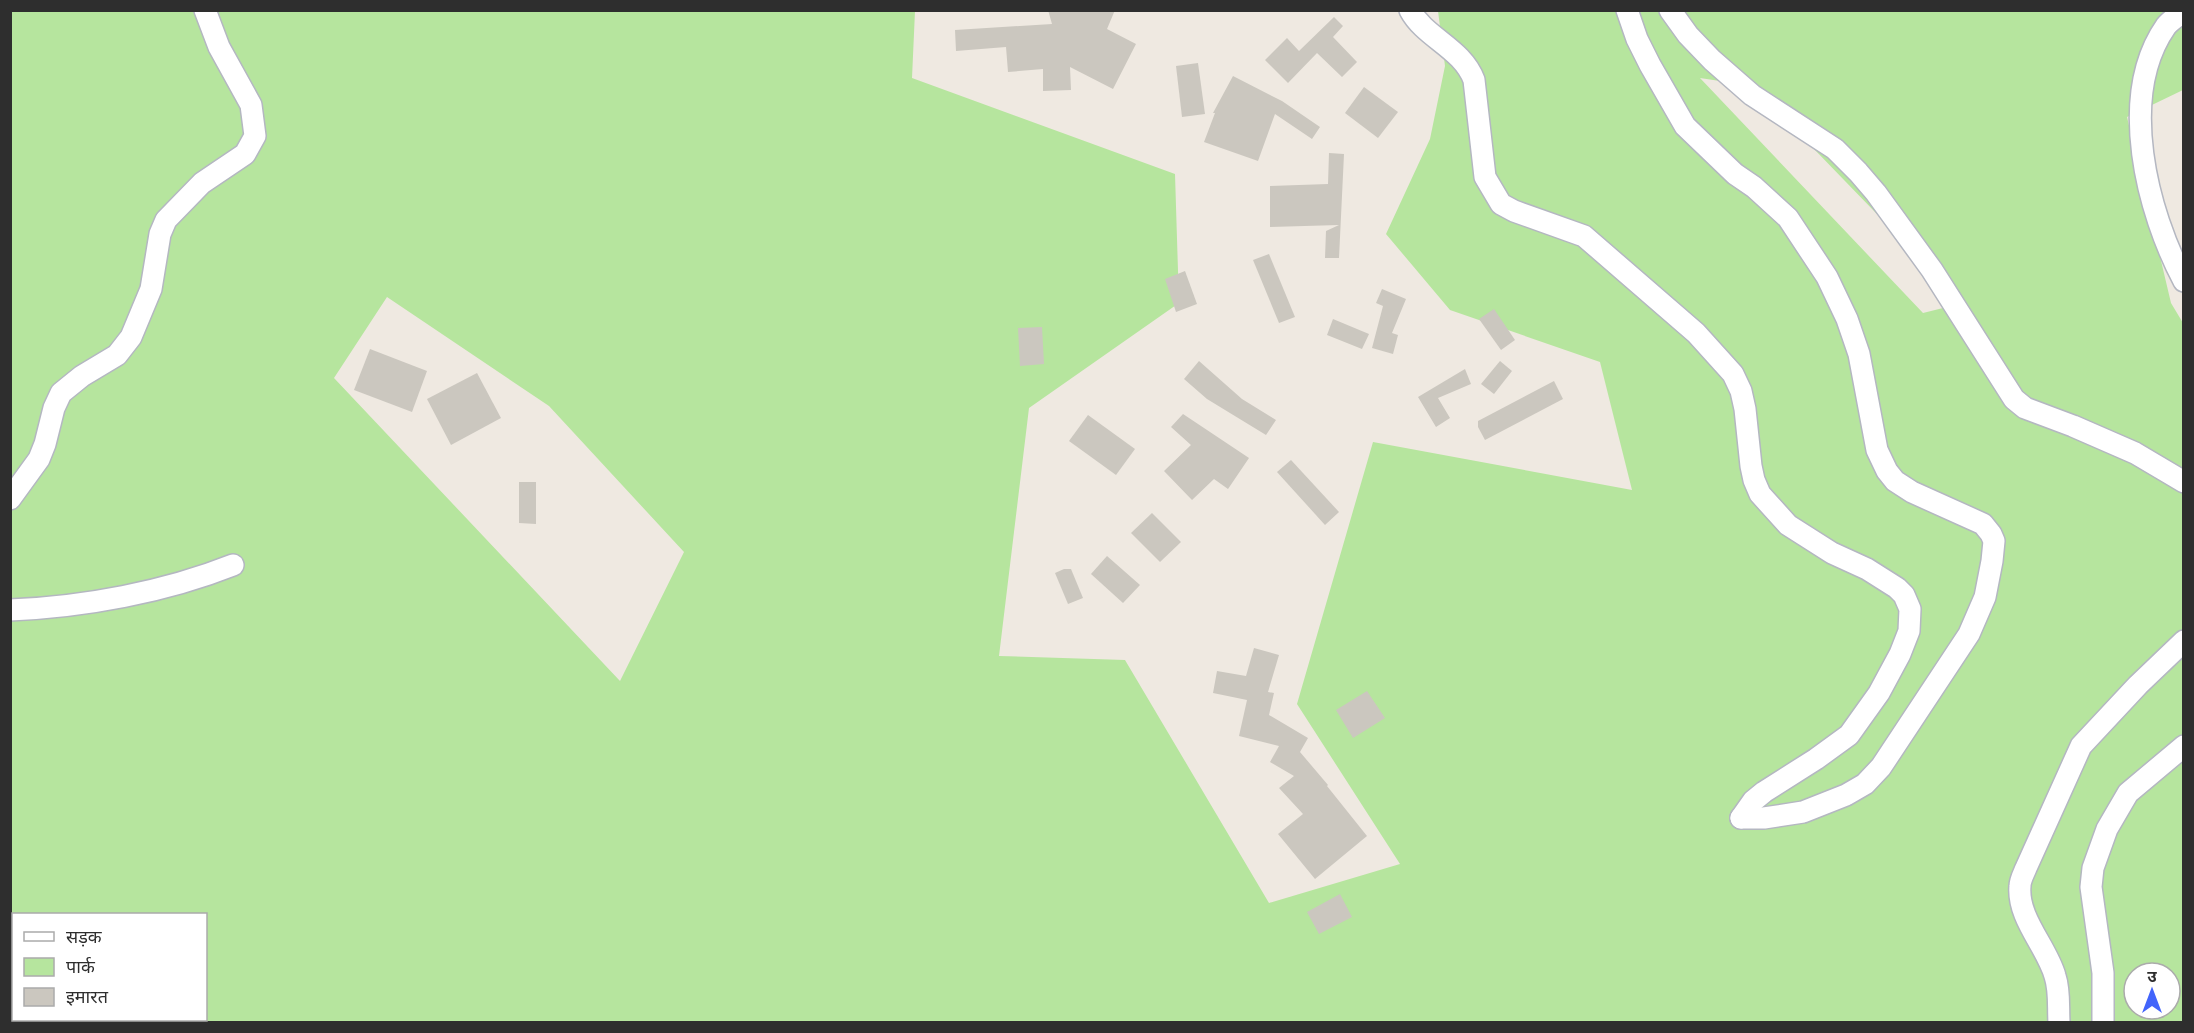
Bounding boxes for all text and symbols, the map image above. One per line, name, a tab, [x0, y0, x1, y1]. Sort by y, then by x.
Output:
legend	[12, 913, 207, 1021]
text: सड़क	[66, 926, 103, 947]
text: पार्क	[66, 956, 96, 977]
north arrow	[2122, 961, 2182, 1021]
text: उ	[2147, 967, 2157, 986]
text: इमारत	[66, 986, 109, 1007]

